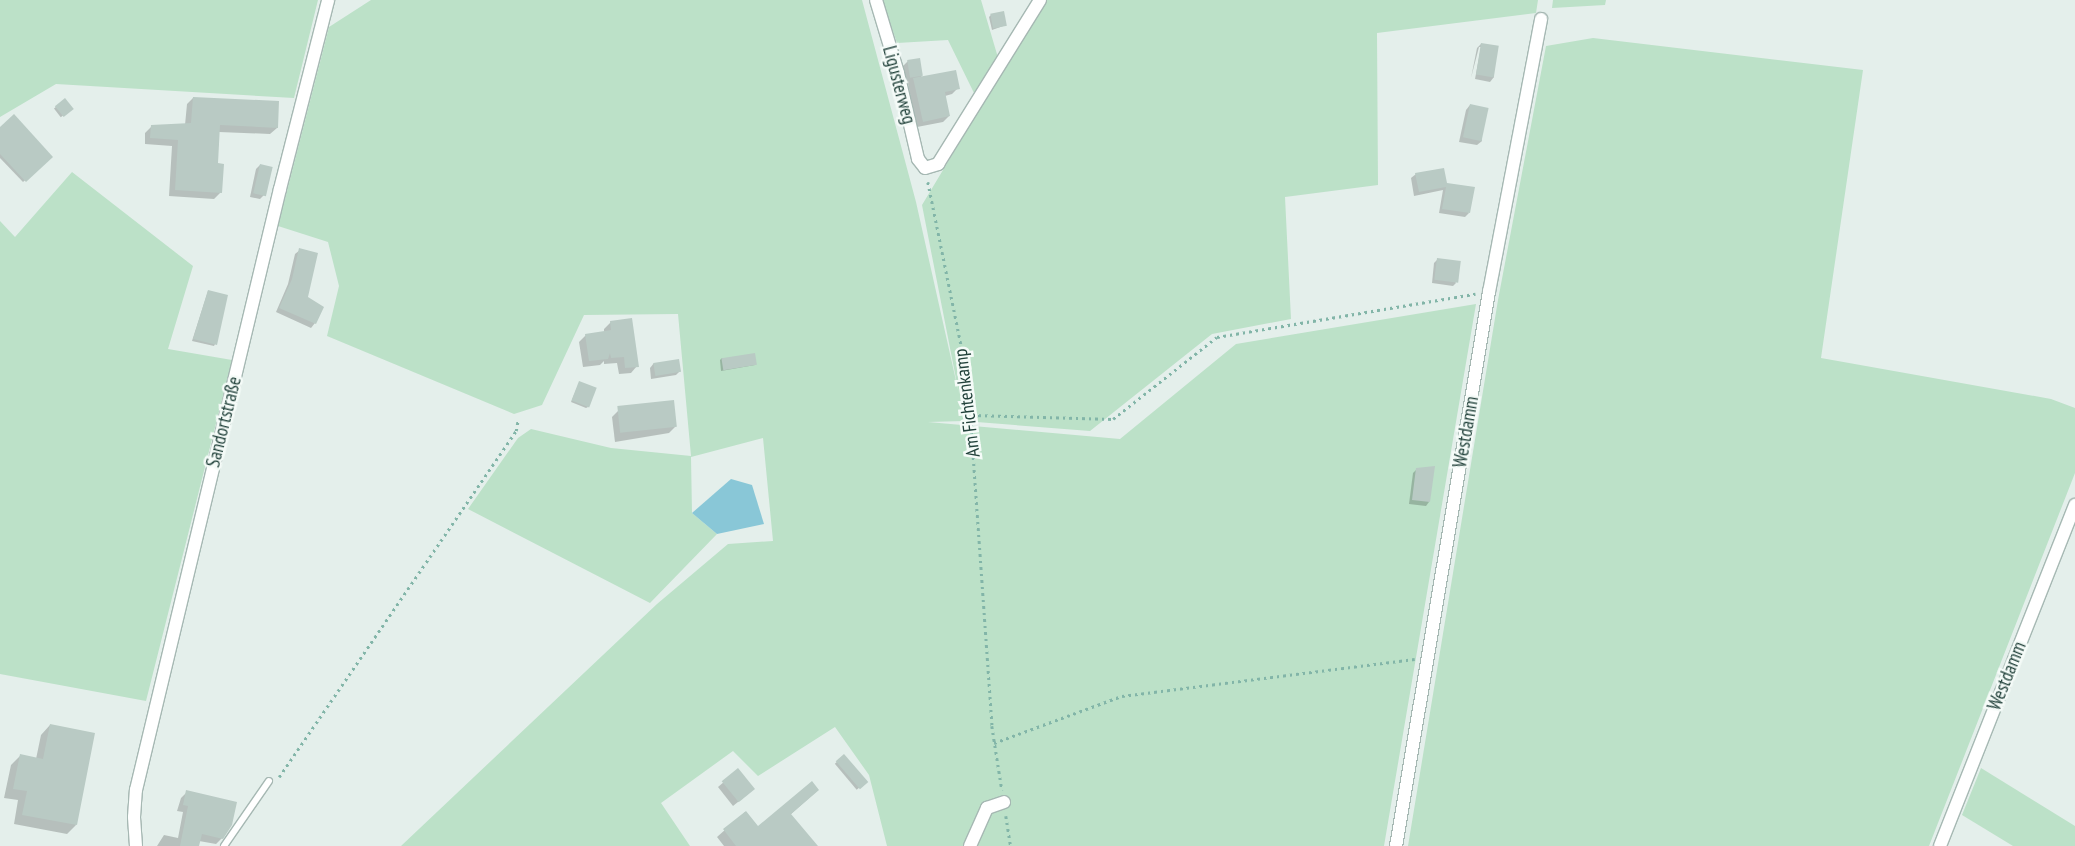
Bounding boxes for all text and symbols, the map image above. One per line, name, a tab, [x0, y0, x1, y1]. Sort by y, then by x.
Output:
street label: Ligusterweg	[878, 43, 920, 127]
street label: Am Fichtenkamp	[949, 347, 985, 459]
street label: Sandortstraße	[202, 374, 246, 470]
street label: Westdamm	[1449, 394, 1483, 470]
street label: Westdamm	[1983, 638, 2031, 714]

